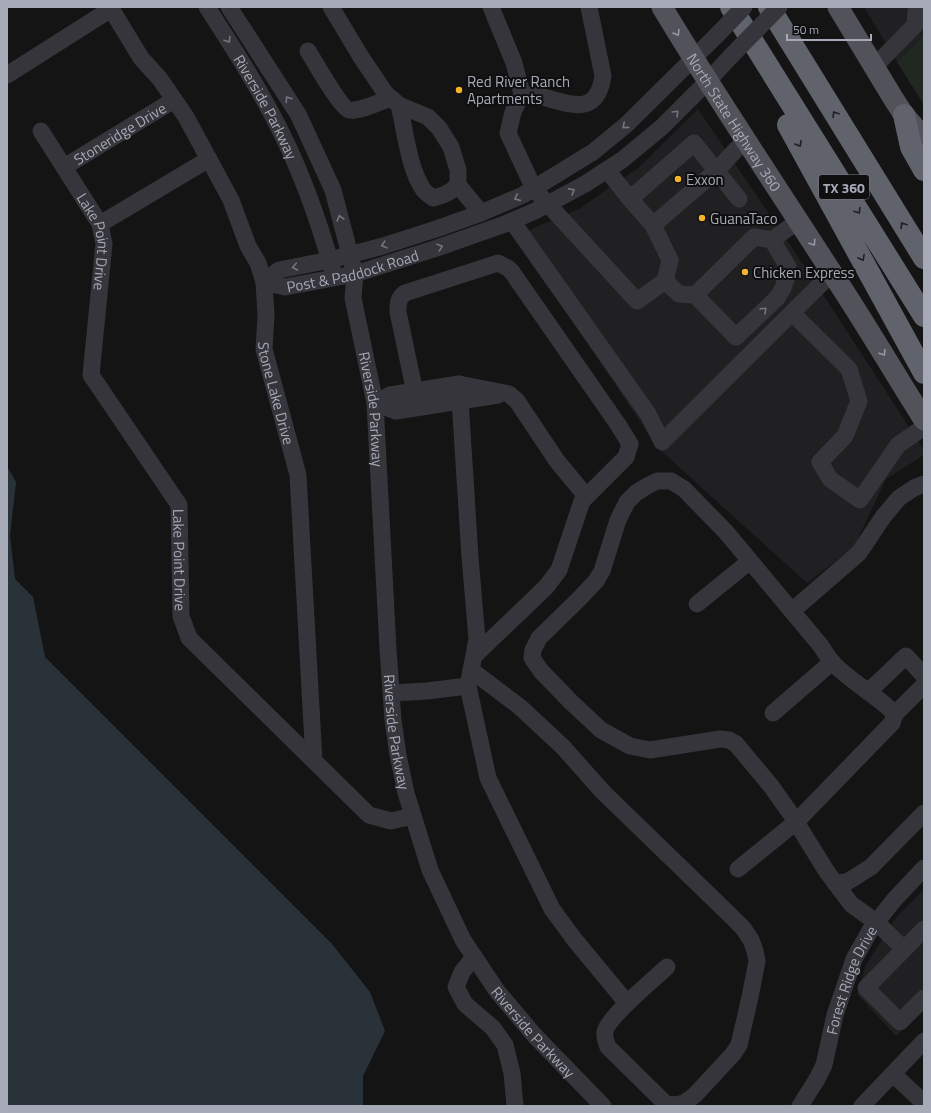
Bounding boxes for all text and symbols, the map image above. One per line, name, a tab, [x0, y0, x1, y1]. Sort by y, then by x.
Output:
scale bar	[787, 16, 871, 42]
text: 50 m	[793, 20, 819, 39]
one-way arrow	[673, 29, 680, 36]
one-way arrow	[223, 36, 231, 43]
street label: North State Highway 360	[681, 48, 787, 196]
street label: Riverside Parkway	[228, 50, 304, 163]
place label: Red River Ranch Apartments	[467, 70, 570, 110]
marker: Red River Ranch Apartments	[454, 85, 464, 95]
street label: Stoneridge Drive	[69, 96, 170, 170]
one-way arrow	[285, 96, 293, 103]
one-way arrow	[671, 110, 679, 118]
one-way arrow	[832, 111, 840, 118]
one-way arrow	[622, 121, 630, 128]
one-way arrow	[794, 140, 802, 147]
place label: Exxon	[686, 168, 724, 191]
marker: Exxon	[673, 174, 683, 184]
road number: TX 360	[819, 175, 869, 199]
street label: Lake Point Drive	[71, 188, 116, 291]
one-way arrow	[568, 188, 575, 196]
one-way arrow	[514, 193, 522, 201]
one-way arrow	[854, 206, 861, 213]
place label: GuanaTaco	[710, 207, 778, 230]
marker: GuanaTaco	[697, 213, 707, 223]
one-way arrow	[336, 214, 345, 221]
one-way arrow	[901, 222, 908, 229]
one-way arrow	[808, 239, 816, 246]
one-way arrow	[380, 240, 387, 249]
street label: Post & Paddock Road	[284, 243, 421, 298]
one-way arrow	[437, 244, 444, 252]
one-way arrow	[857, 254, 864, 261]
place label: Chicken Express	[753, 261, 855, 284]
one-way arrow	[292, 262, 299, 271]
marker: Chicken Express	[740, 267, 750, 277]
one-way arrow	[759, 307, 767, 315]
street label: Stone Lake Drive	[252, 341, 301, 447]
street label: Riverside Parkway	[353, 349, 390, 467]
one-way arrow	[878, 349, 885, 356]
street label: Lake Point Drive	[168, 509, 192, 611]
street label: Riverside Parkway	[378, 673, 416, 792]
street label: Forest Ridge Drive	[820, 921, 882, 1037]
street label: Riverside Parkway	[486, 981, 581, 1083]

